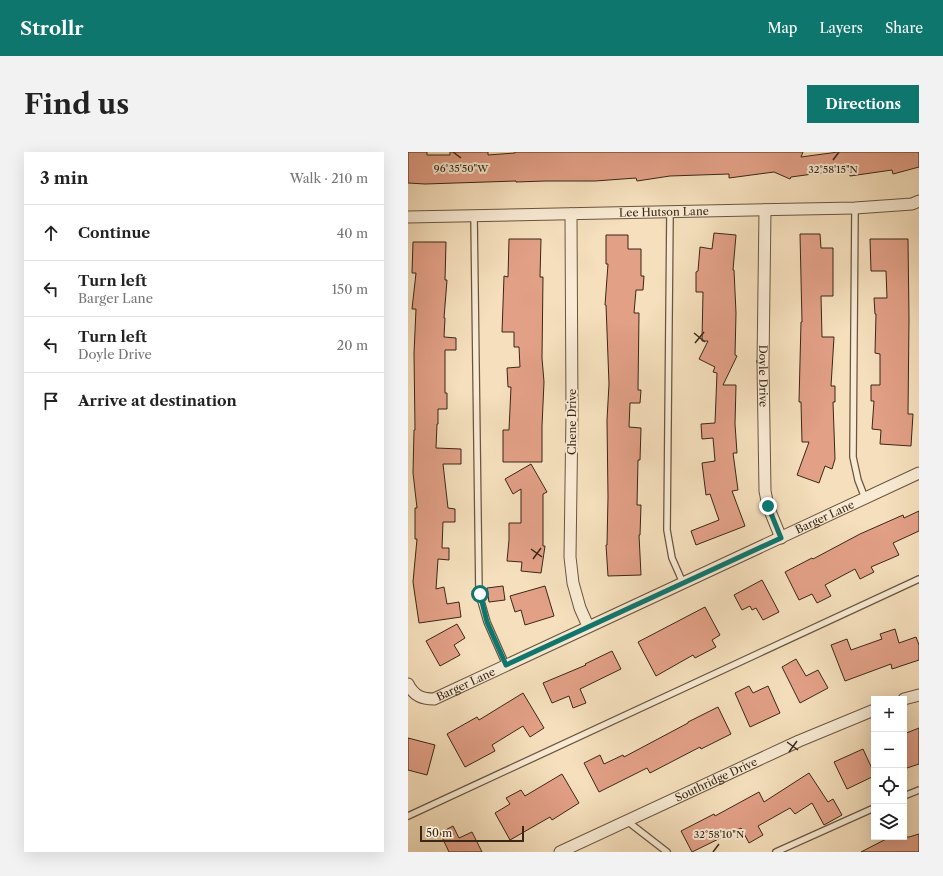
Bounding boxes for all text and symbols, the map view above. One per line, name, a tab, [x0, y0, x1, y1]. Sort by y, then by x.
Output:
text: Strollr	[20, 17, 84, 40]
text: Map	[767, 19, 797, 37]
text: Layers	[819, 19, 863, 37]
text: Share	[885, 19, 923, 37]
button: Directions	[807, 85, 919, 123]
text: Find us	[24, 87, 129, 121]
text: 96°35'50"W	[434, 162, 489, 175]
text: 32°58'15"N	[808, 163, 858, 176]
text: 3 min	[40, 168, 89, 188]
text: Walk · 210 m	[290, 170, 368, 186]
street label: Lee Hutson Lane	[619, 204, 709, 220]
icon: ahead	[40, 222, 62, 244]
text: Continue	[78, 223, 150, 242]
text: 40 m	[337, 225, 368, 241]
text: Turn left	[78, 271, 147, 290]
icon: left	[40, 278, 62, 300]
text: 150 m	[332, 281, 368, 297]
text: Barger Lane	[78, 290, 153, 306]
text: Turn left	[78, 327, 147, 346]
icon: left	[40, 334, 62, 356]
text: 20 m	[337, 337, 368, 353]
street label: Doyle Drive	[756, 345, 771, 407]
text: Doyle Drive	[78, 346, 152, 362]
street label: Chene Drive	[565, 389, 579, 455]
icon: arrive	[40, 390, 62, 412]
text: Arrive at destination	[78, 391, 237, 410]
route end	[759, 497, 777, 515]
street label: Barger Lane	[793, 497, 856, 537]
route start	[471, 585, 489, 603]
street label: Barger Lane	[434, 664, 497, 704]
map controls	[871, 696, 907, 840]
button: +	[871, 696, 907, 732]
button: −	[871, 732, 907, 768]
street label: Southridge Drive	[673, 754, 759, 805]
button: locate	[871, 768, 907, 804]
button: layers	[871, 804, 907, 840]
scale bar	[420, 824, 524, 843]
text: 50 m	[426, 826, 452, 840]
text: 32°58'10"N	[694, 828, 744, 841]

